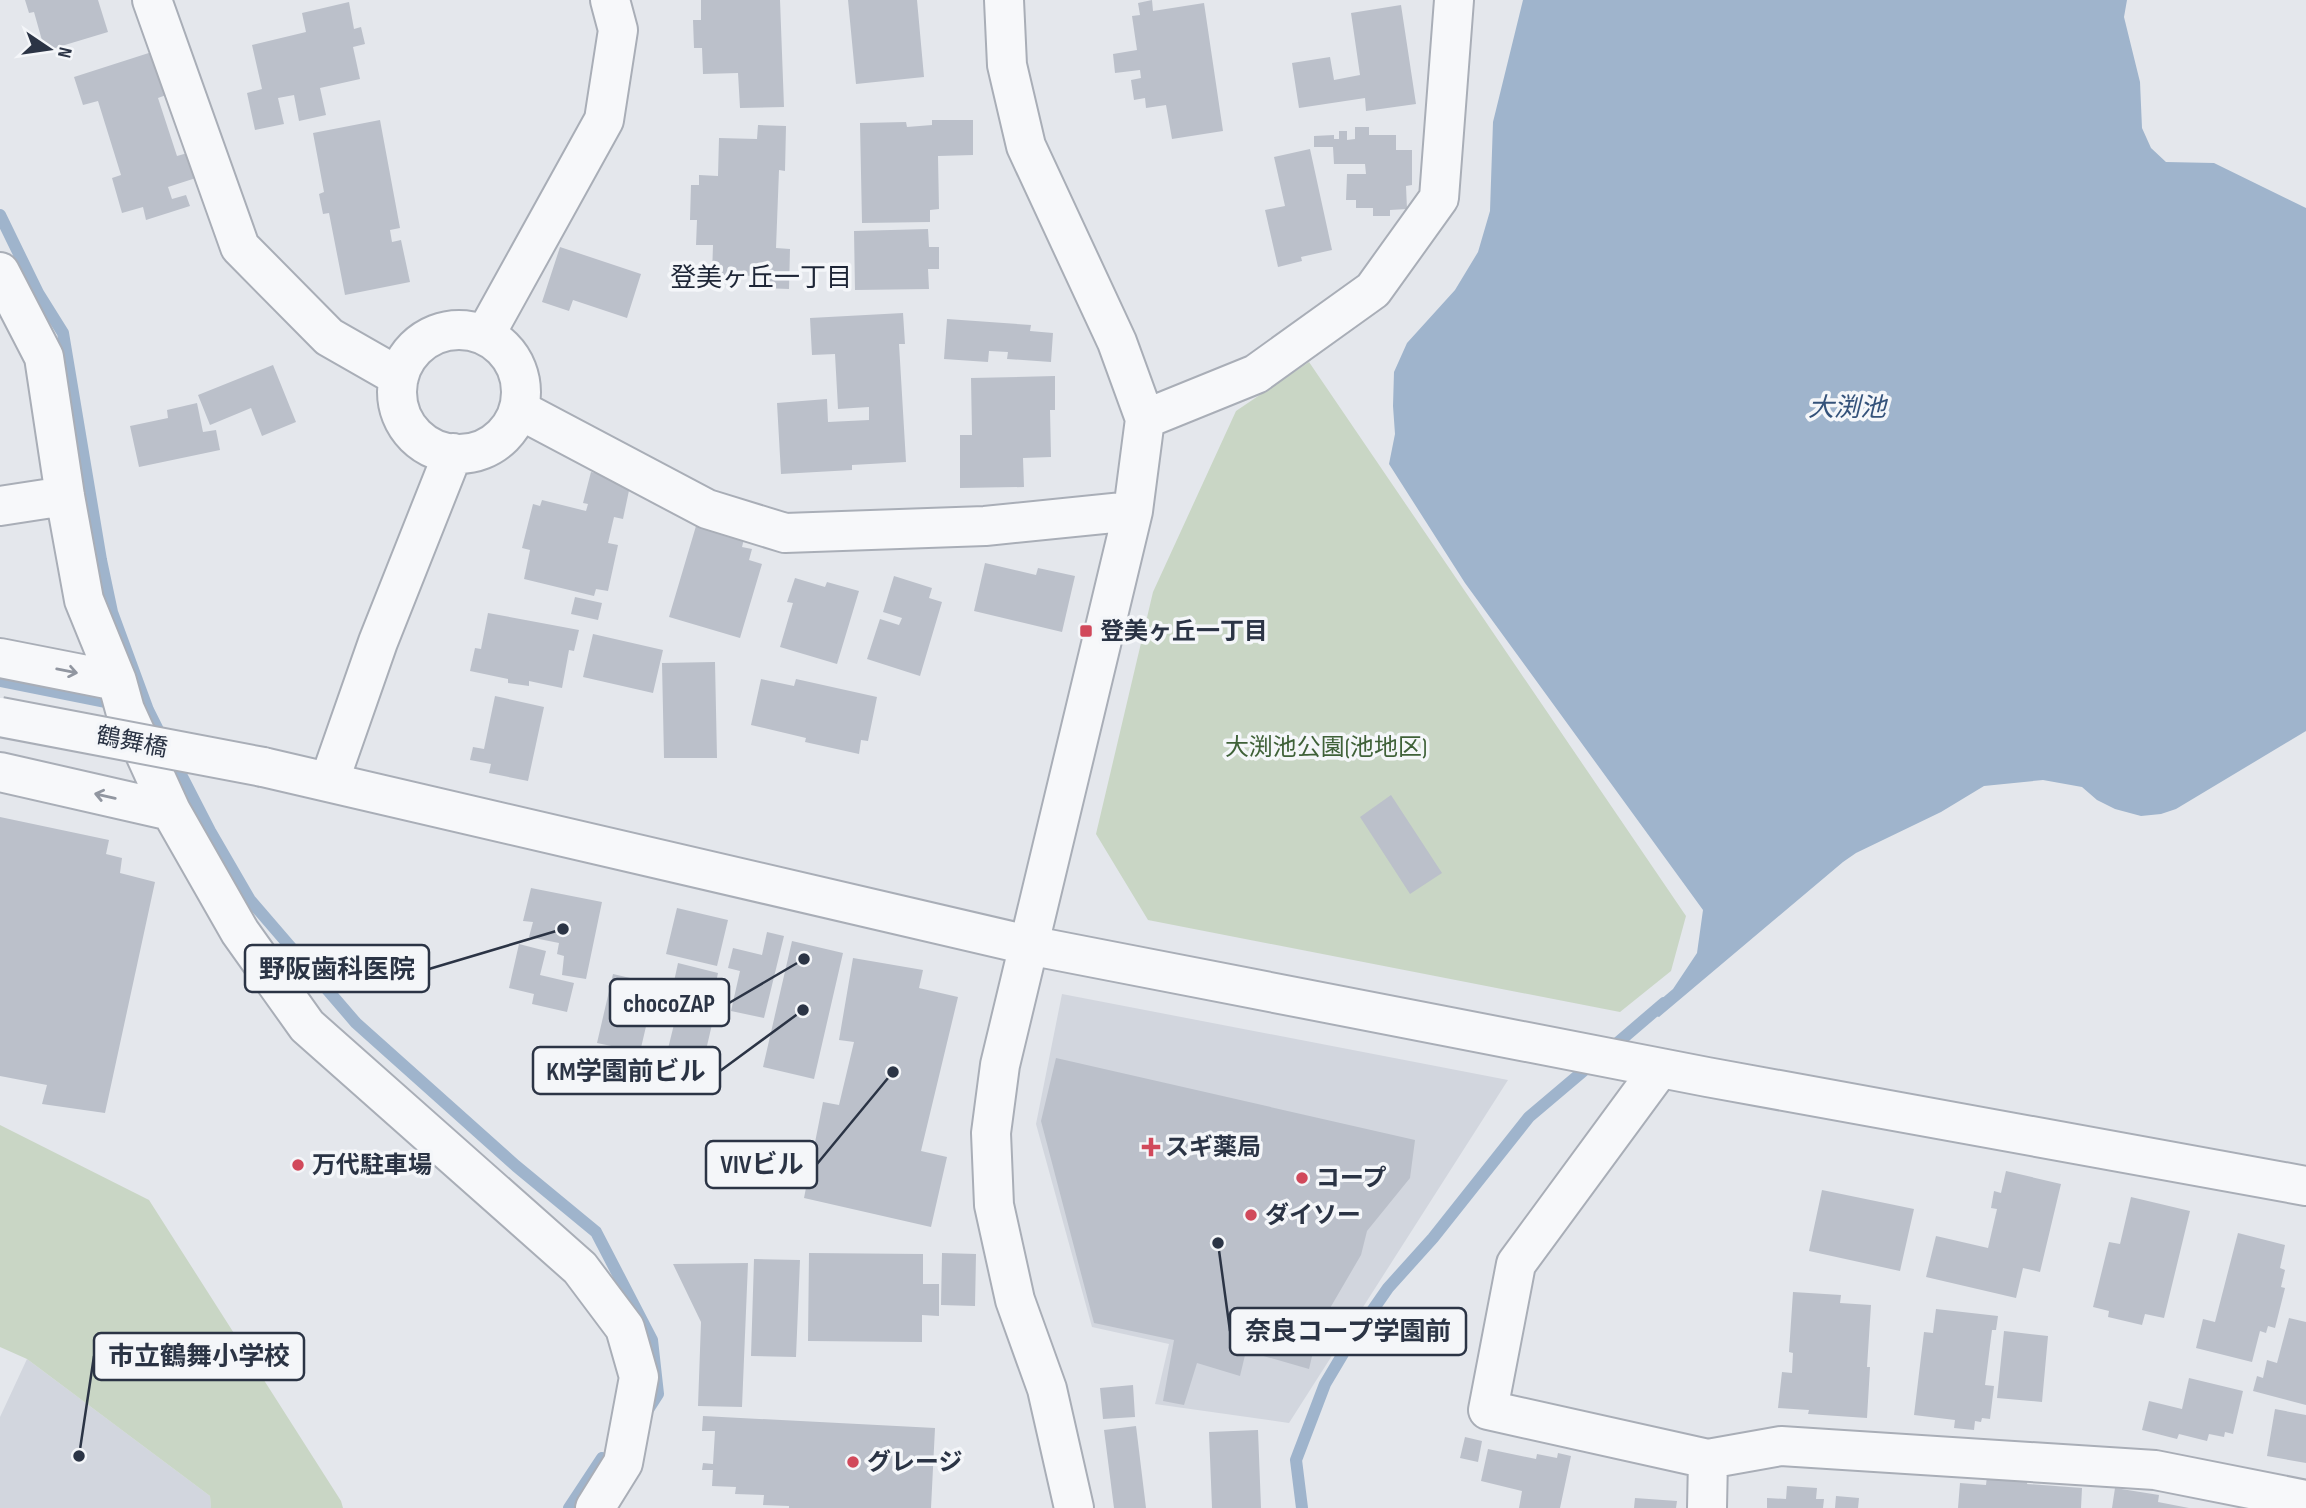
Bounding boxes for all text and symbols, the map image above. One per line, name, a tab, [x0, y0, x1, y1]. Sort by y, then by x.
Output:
north arrow	[14, 14, 84, 84]
text: N	[52, 45, 76, 60]
district label: 登美ヶ丘一丁目	[670, 263, 852, 294]
water label: 大渕池	[1808, 393, 1889, 424]
place label: 登美ヶ丘一丁目	[1100, 617, 1268, 646]
marker: 登美ヶ丘一丁目	[1078, 623, 1094, 639]
one-way arrow	[55, 665, 78, 679]
street label: 鶴舞橋	[94, 721, 170, 763]
park label: 大渕池公園(池地区)	[1225, 733, 1427, 762]
one-way arrow	[94, 788, 117, 802]
callout: 野阪歯科医院	[245, 945, 429, 992]
text: 野阪歯科医院	[259, 955, 415, 986]
callout: chocoZAP	[610, 979, 729, 1026]
text: chocoZAP	[623, 989, 715, 1020]
callout: KM学園前ビル	[533, 1047, 720, 1094]
text: KM学園前ビル	[546, 1057, 706, 1088]
place label: スギ薬局	[1165, 1133, 1261, 1162]
marker: スギ薬局	[1143, 1139, 1159, 1155]
callout: VIVビル	[706, 1141, 817, 1188]
text: VIVビル	[720, 1150, 804, 1181]
place label: 万代駐車場	[312, 1151, 432, 1180]
marker: 万代駐車場	[290, 1157, 306, 1173]
place label: コープ	[1316, 1164, 1387, 1193]
marker: コープ	[1294, 1170, 1310, 1186]
place label: ダイソー	[1265, 1201, 1361, 1230]
marker: ダイソー	[1243, 1207, 1259, 1223]
callout: 奈良コープ学園前	[1230, 1308, 1466, 1355]
text: 奈良コープ学園前	[1245, 1317, 1451, 1348]
callout: 市立鶴舞小学校	[94, 1333, 304, 1380]
text: 市立鶴舞小学校	[108, 1342, 290, 1373]
place label: グレージ	[867, 1448, 963, 1477]
marker: グレージ	[845, 1454, 861, 1470]

